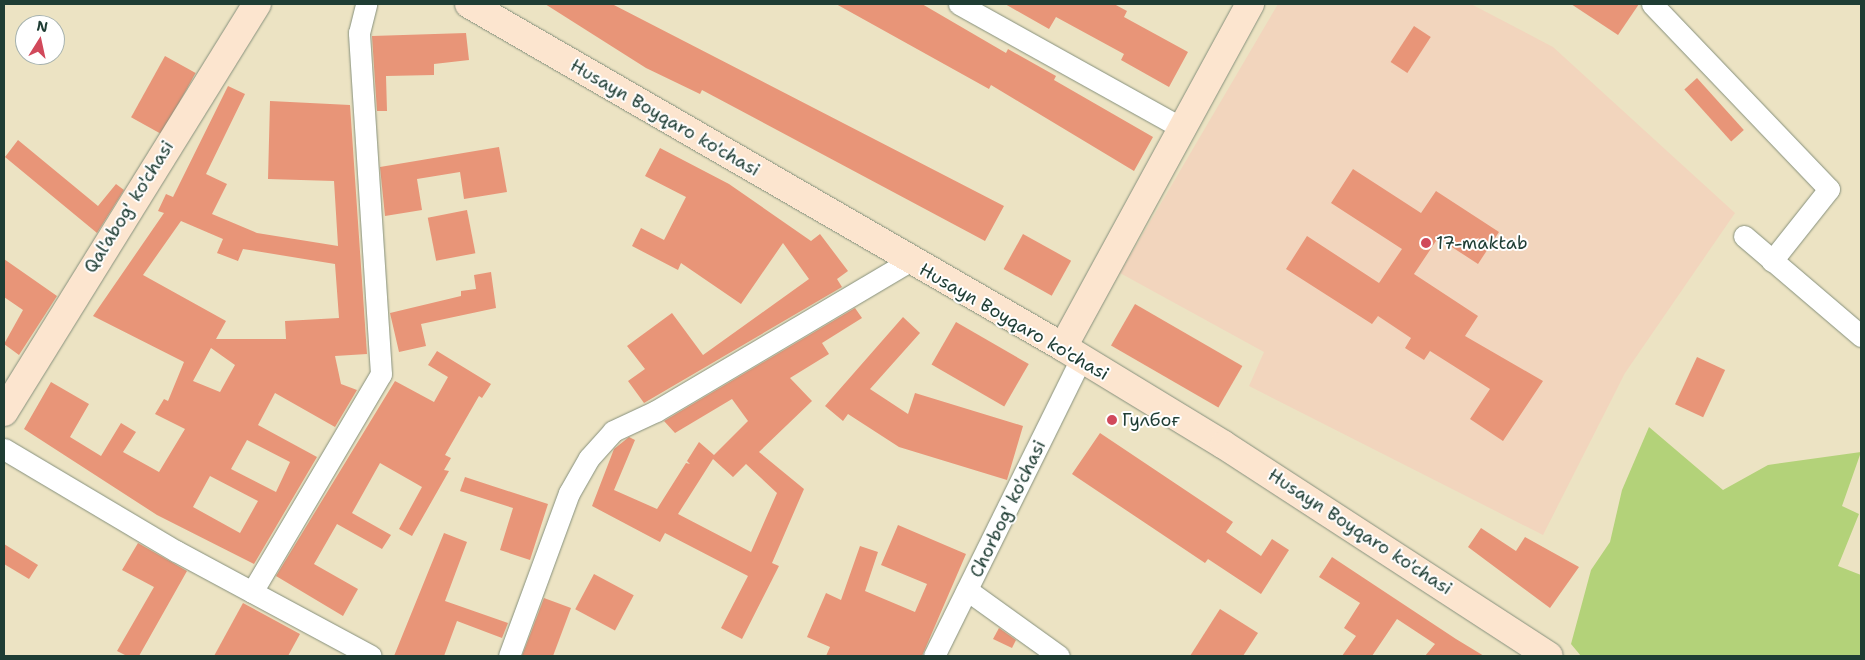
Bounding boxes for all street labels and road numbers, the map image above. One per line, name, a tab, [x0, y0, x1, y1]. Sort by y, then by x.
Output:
street label: Husayn Boyqaro ko'chasi	[566, 55, 764, 181]
street label: Qal'abog' ko'chasi	[80, 137, 178, 277]
street label: Husayn Boyqaro ko'chasi	[915, 259, 1113, 385]
street label: Сhorbog' ko'chasi	[965, 437, 1051, 581]
street label: Husayn Boyqaro ko'chasi	[1264, 464, 1456, 600]

